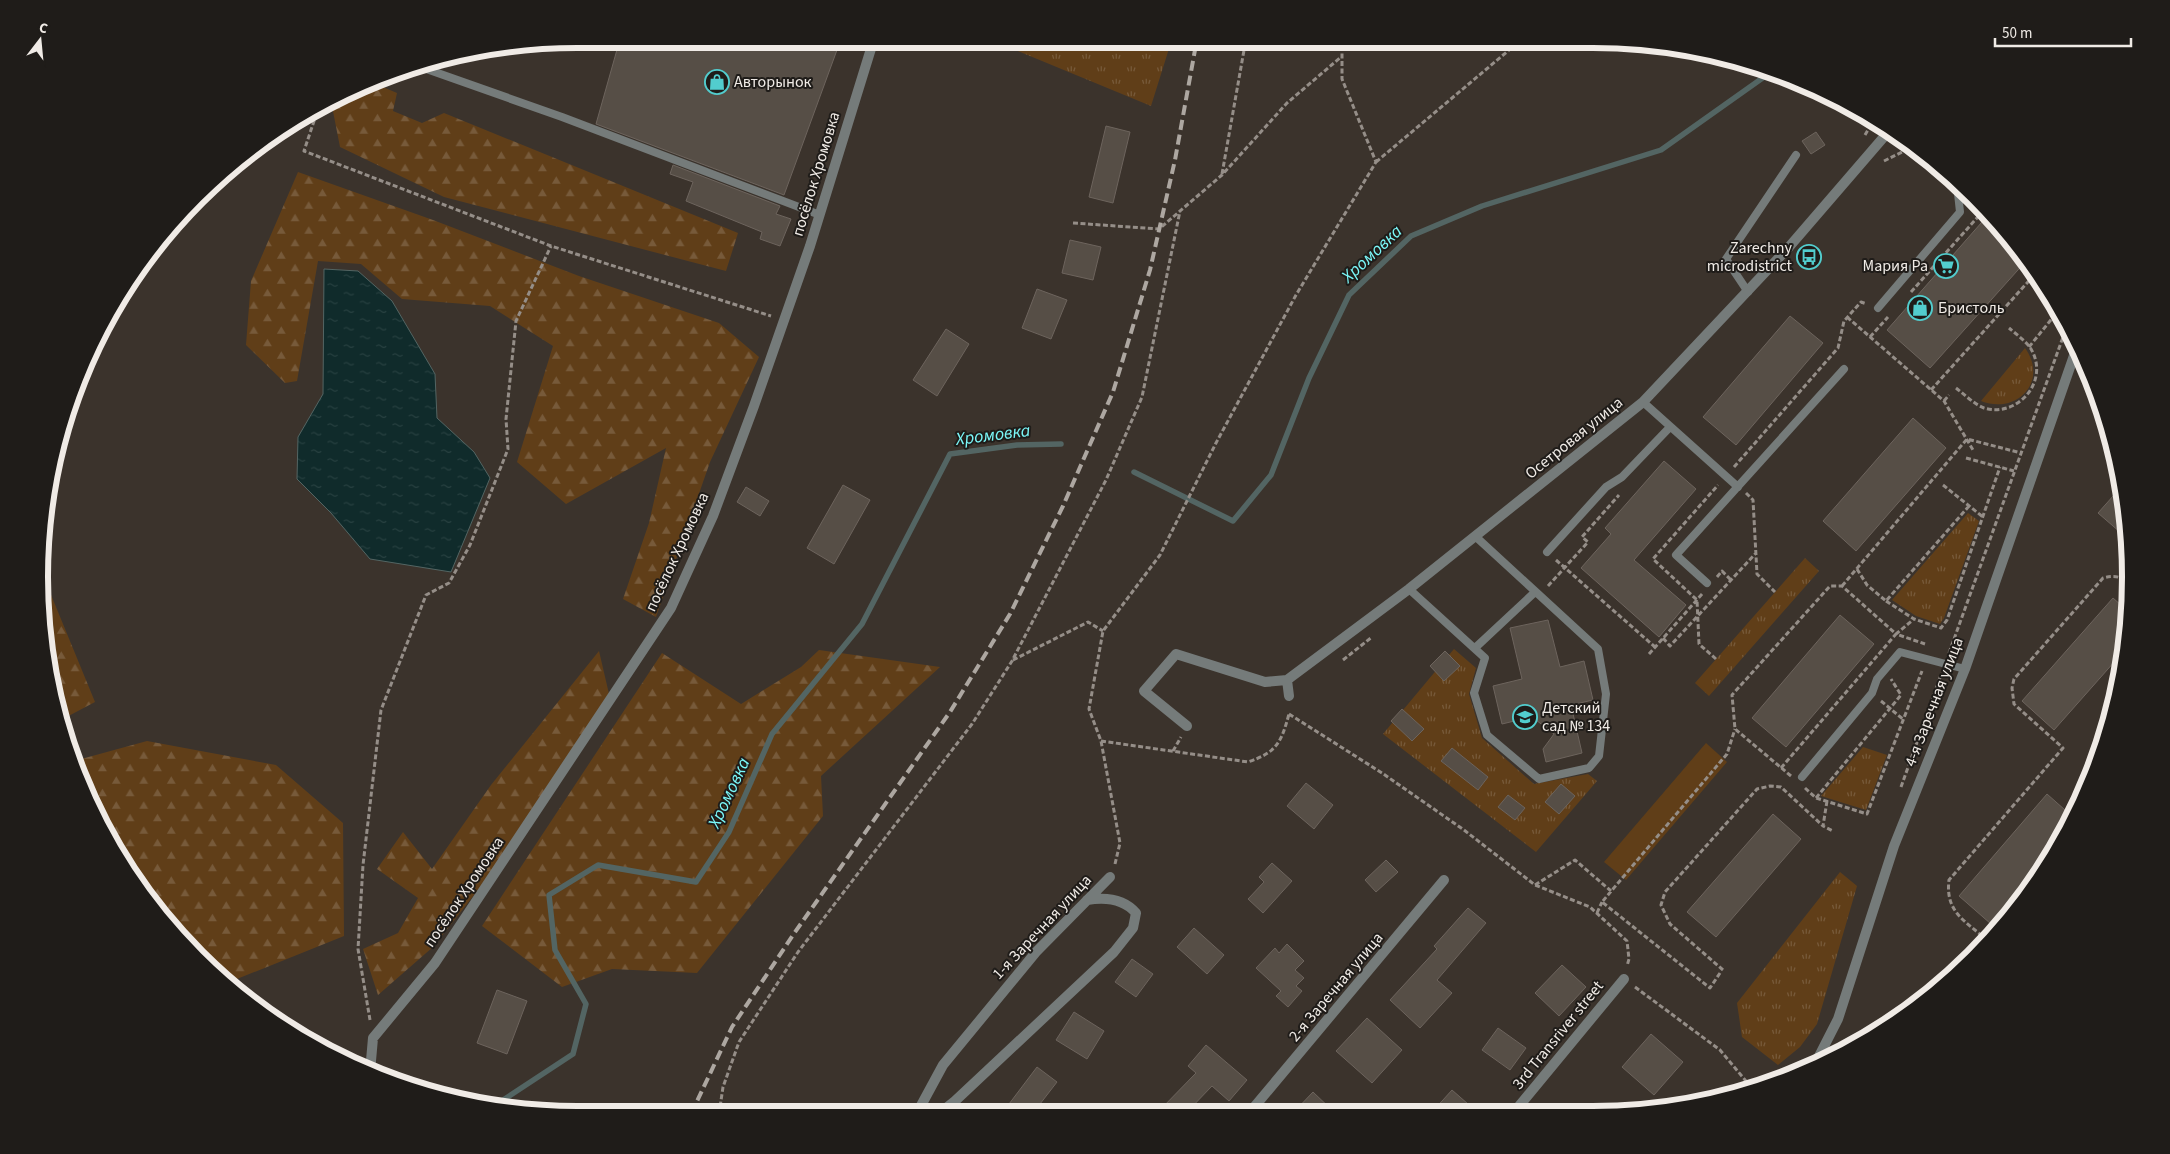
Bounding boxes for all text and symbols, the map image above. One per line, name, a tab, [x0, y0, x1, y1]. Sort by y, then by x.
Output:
north arrow	[15, 15, 65, 65]
scale bar	[1995, 15, 2131, 47]
text: С	[37, 18, 50, 39]
text: 50 m	[2002, 23, 2032, 44]
shop icon: Авторынок	[704, 69, 730, 95]
place label: Авторынок	[734, 71, 812, 93]
street label: посёлок Хромовка	[787, 109, 845, 239]
water label: Хромовка	[1335, 219, 1408, 289]
place label: Zarechny microdistrict	[1707, 237, 1793, 277]
bus stop icon: Zarechny microdistrict	[1796, 244, 1822, 270]
supermarket icon: Мария Ра	[1933, 253, 1959, 279]
place label: Мария Ра	[1863, 255, 1928, 277]
shop icon: Бристоль	[1907, 295, 1933, 321]
place label: Бристоль	[1938, 297, 2005, 319]
street label: Осетровая улица	[1521, 392, 1627, 484]
water label: Хромовка	[953, 418, 1032, 452]
street label: посёлок Хромовка	[640, 489, 714, 615]
street label: 4-я Заречная улица	[1899, 634, 1969, 770]
place label: Детский сад № 134	[1542, 697, 1610, 737]
school or university icon: Детский сад № 134	[1512, 704, 1538, 730]
water label: Хромовка	[701, 753, 756, 833]
street label: посёлок Хромовка	[419, 832, 509, 952]
street label: 1-я Заречная улица	[987, 870, 1097, 984]
street label: 2-я Заречная улица	[1284, 928, 1388, 1046]
street label: 3rd Transriver street	[1507, 976, 1609, 1094]

